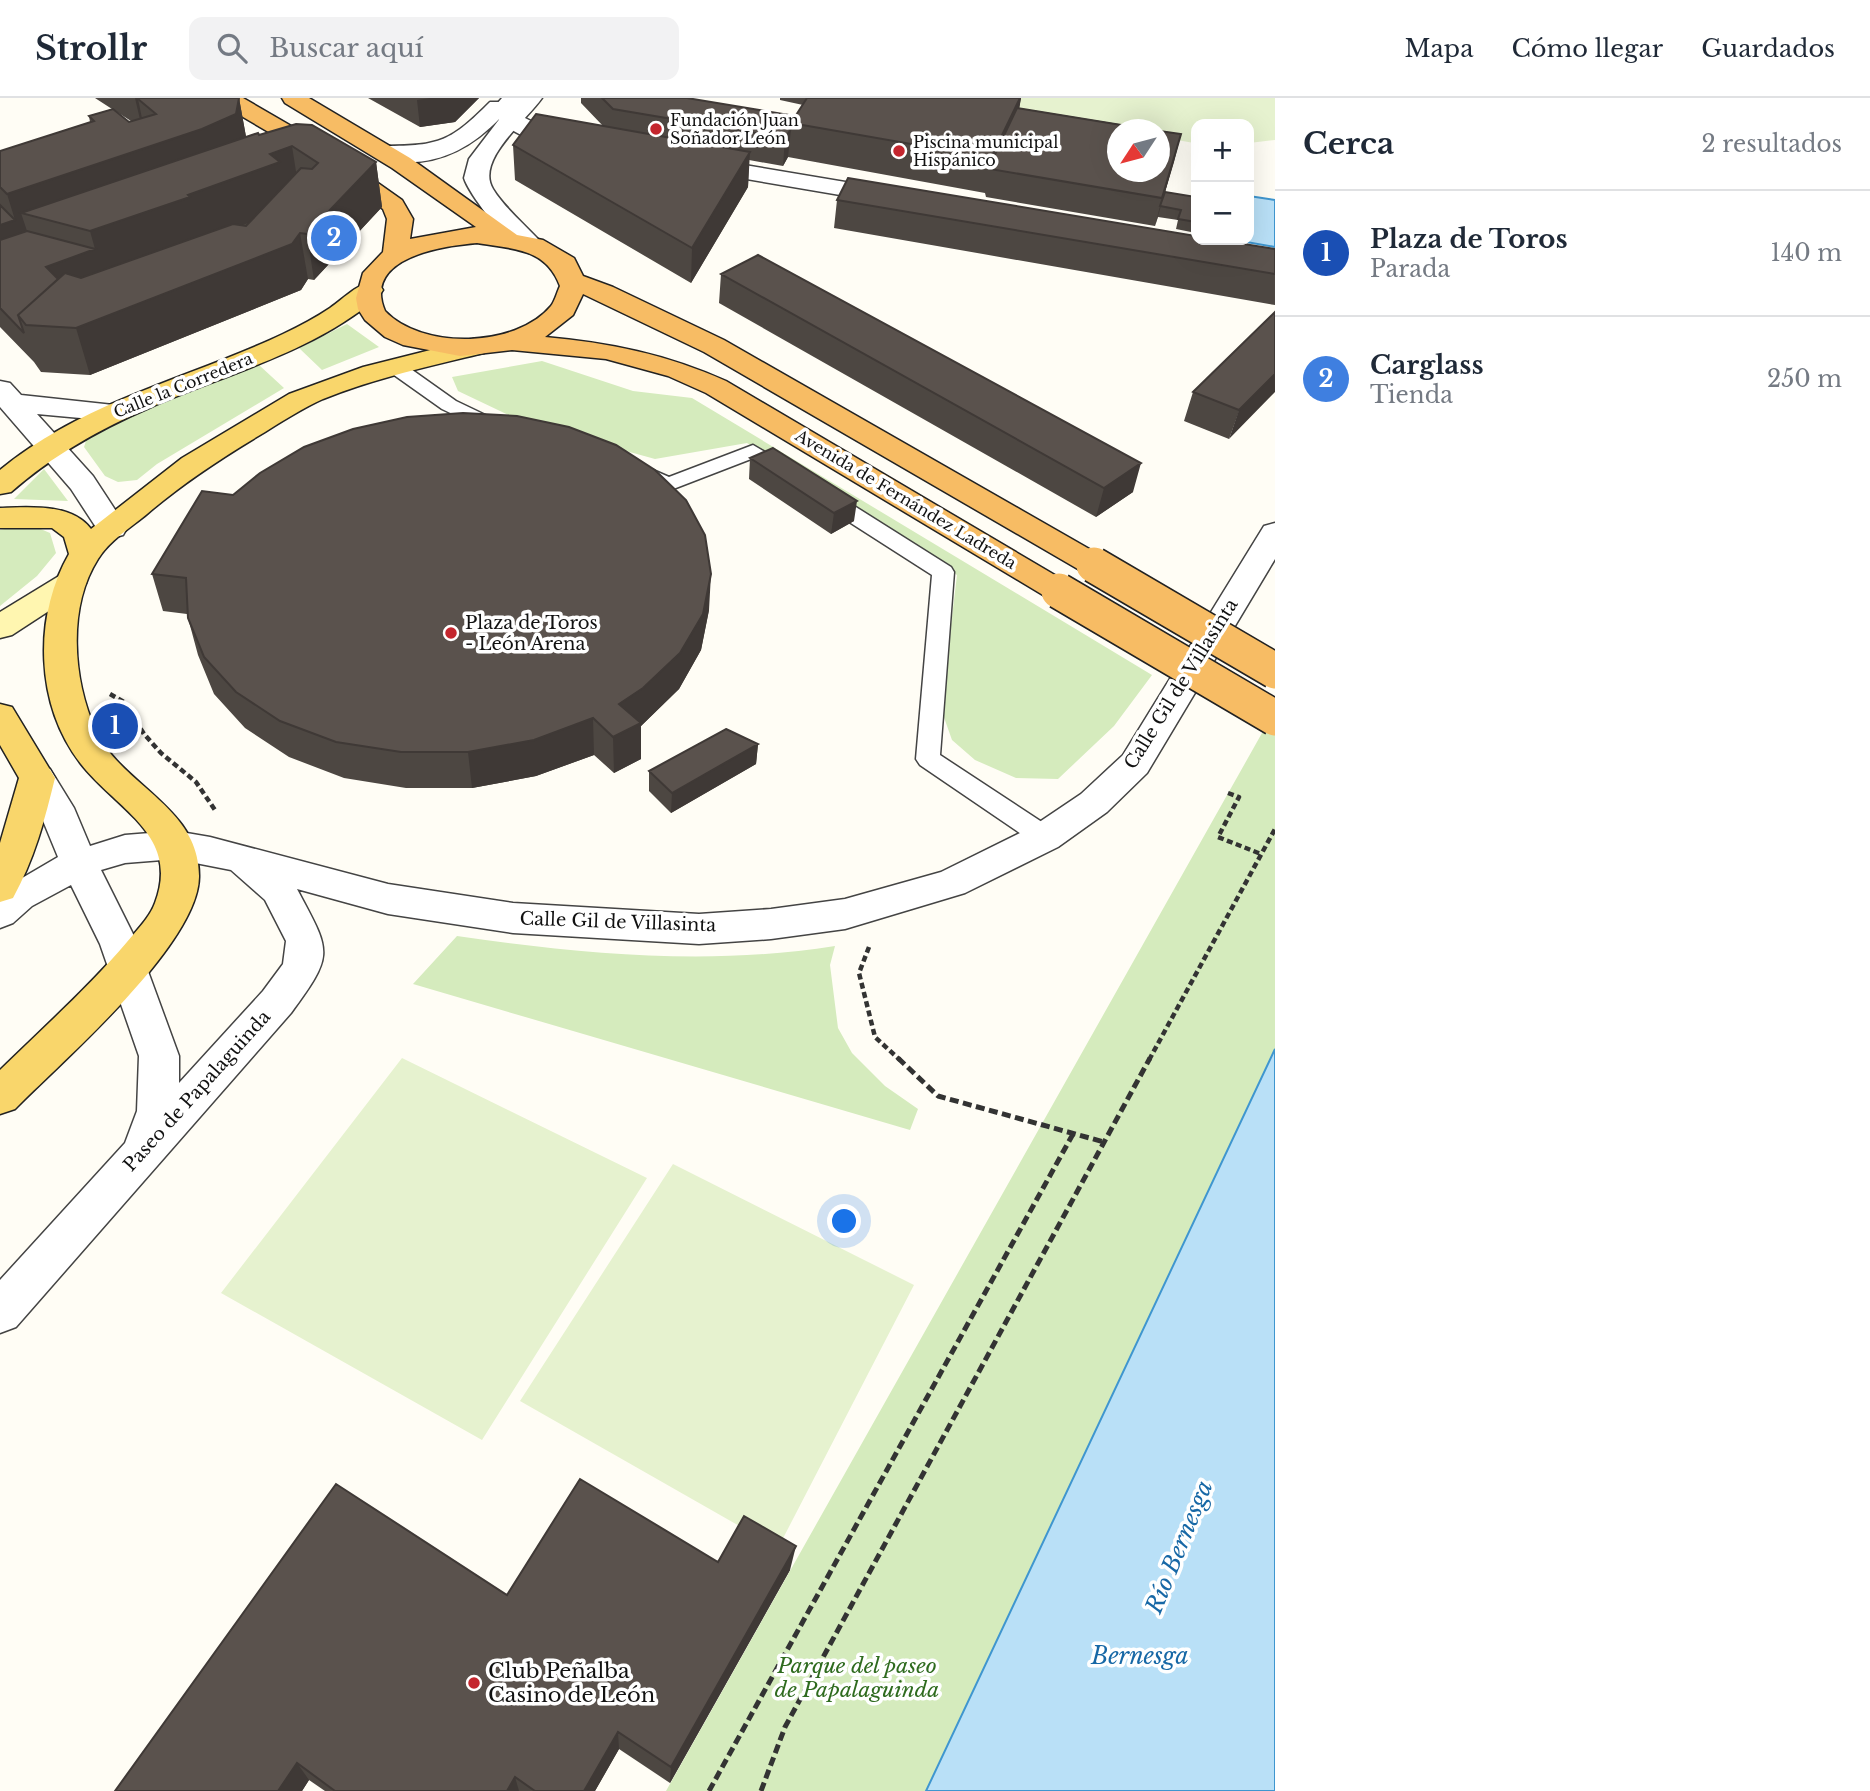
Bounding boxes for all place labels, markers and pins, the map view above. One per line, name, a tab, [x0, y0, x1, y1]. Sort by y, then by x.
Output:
place label: Fundación Juan Soñador León	[670, 110, 799, 148]
marker: Fundación Juan Soñador León	[648, 121, 664, 137]
place label: Piscina municipal Hispánico	[913, 132, 1058, 170]
marker: Piscina municipal Hispánico	[891, 143, 907, 159]
pin: 2	[311, 212, 357, 264]
place label: Plaza de Toros - León Arena	[465, 612, 598, 655]
marker: Plaza de Toros - León Arena	[443, 625, 459, 641]
pin: 1	[92, 700, 138, 752]
place label: Club Peñalba Casino de León	[488, 1658, 655, 1708]
marker: Club Peñalba Casino de León	[466, 1675, 482, 1691]

